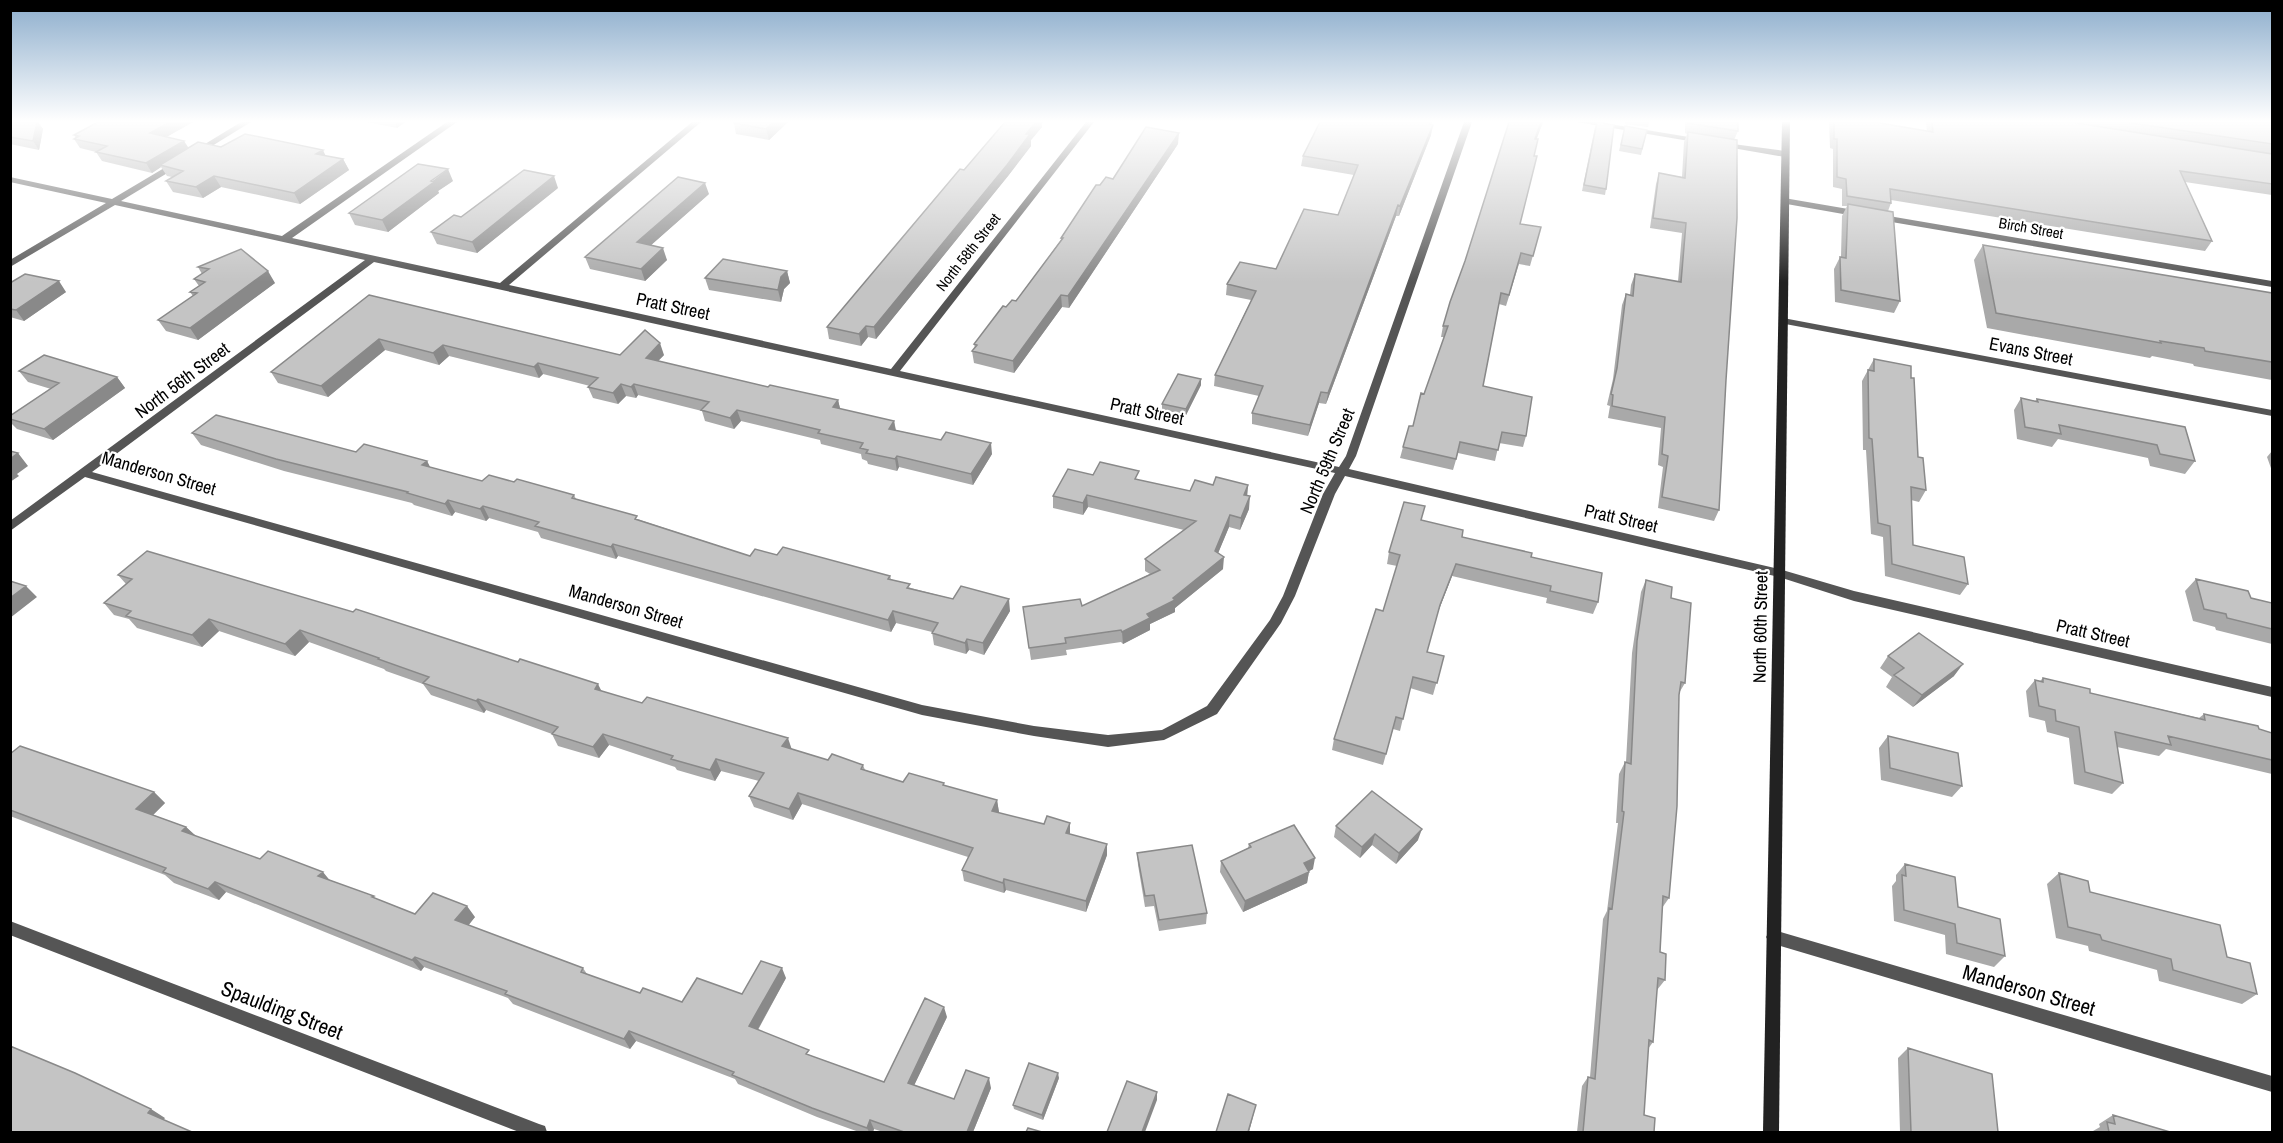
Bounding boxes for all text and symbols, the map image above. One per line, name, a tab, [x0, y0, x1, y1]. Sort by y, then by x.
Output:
street label: North 58th Street	[931, 208, 1005, 295]
street label: Birch Street	[1997, 212, 2065, 244]
street label: Pratt Street	[634, 286, 712, 326]
street label: Evans Street	[1987, 331, 2075, 371]
street label: North 56th Street	[130, 336, 234, 424]
street label: Pratt Street	[1108, 391, 1186, 431]
street label: North 59th Street	[1294, 404, 1360, 518]
street label: Manderson Street	[99, 445, 219, 501]
street label: Pratt Street	[1582, 497, 1660, 539]
street label: North 60th Street	[1747, 571, 1773, 683]
street label: Manderson Street	[566, 578, 686, 634]
street label: Pratt Street	[2054, 612, 2132, 654]
street label: Manderson Street	[1959, 957, 2099, 1023]
street label: Spaulding Street	[217, 973, 347, 1047]

